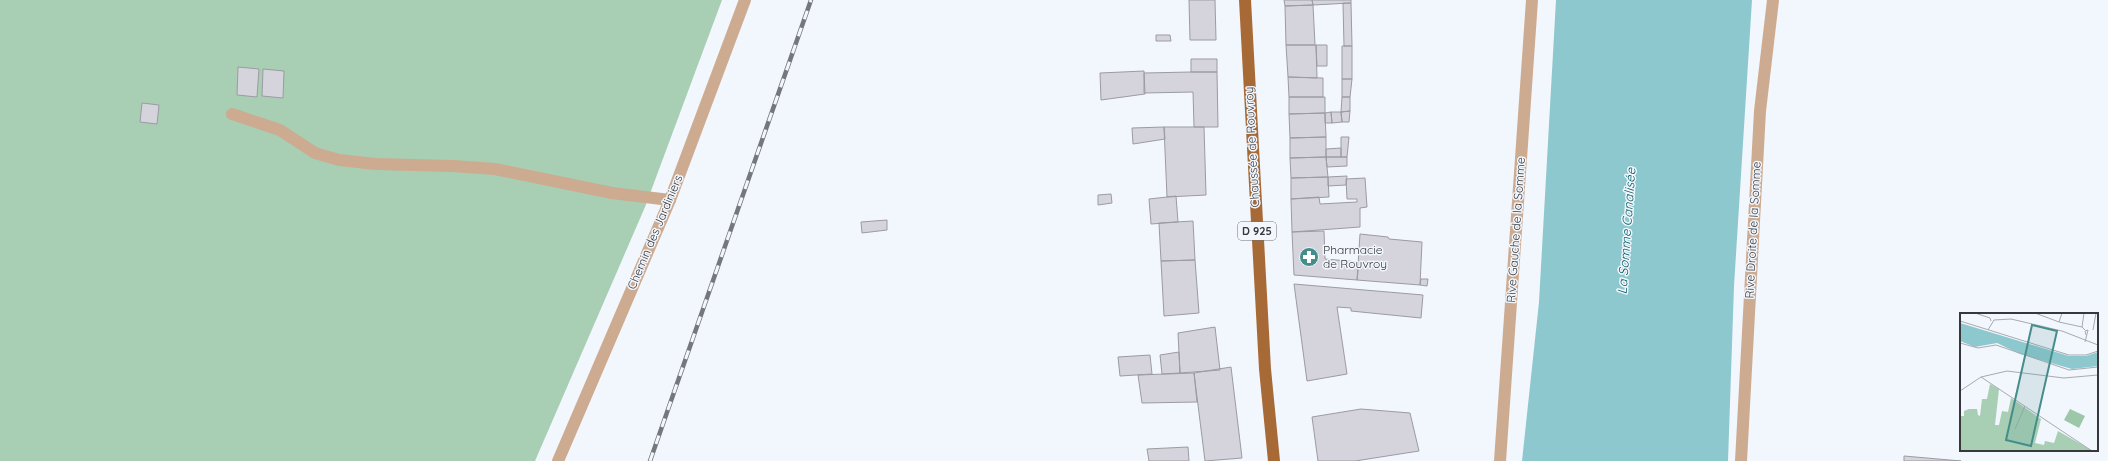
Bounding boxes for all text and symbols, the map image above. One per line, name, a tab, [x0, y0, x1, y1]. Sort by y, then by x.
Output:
street label: Chaussée de Rouvroy	[1241, 86, 1262, 208]
street label: Rive Gauche de la Somme	[1503, 156, 1528, 303]
street label: Rive Droite de la Somme	[1741, 161, 1764, 299]
water label: La Somme Canalisée	[1614, 167, 1638, 295]
street label: Chemin des Jardiniers	[624, 172, 686, 291]
road number: D 925	[1238, 222, 1276, 240]
place label: Pharmacie de Rouvroy	[1323, 242, 1387, 271]
pharmacy icon: Pharmacie de Rouvroy	[1298, 246, 1320, 268]
inset map	[1960, 313, 2098, 451]

